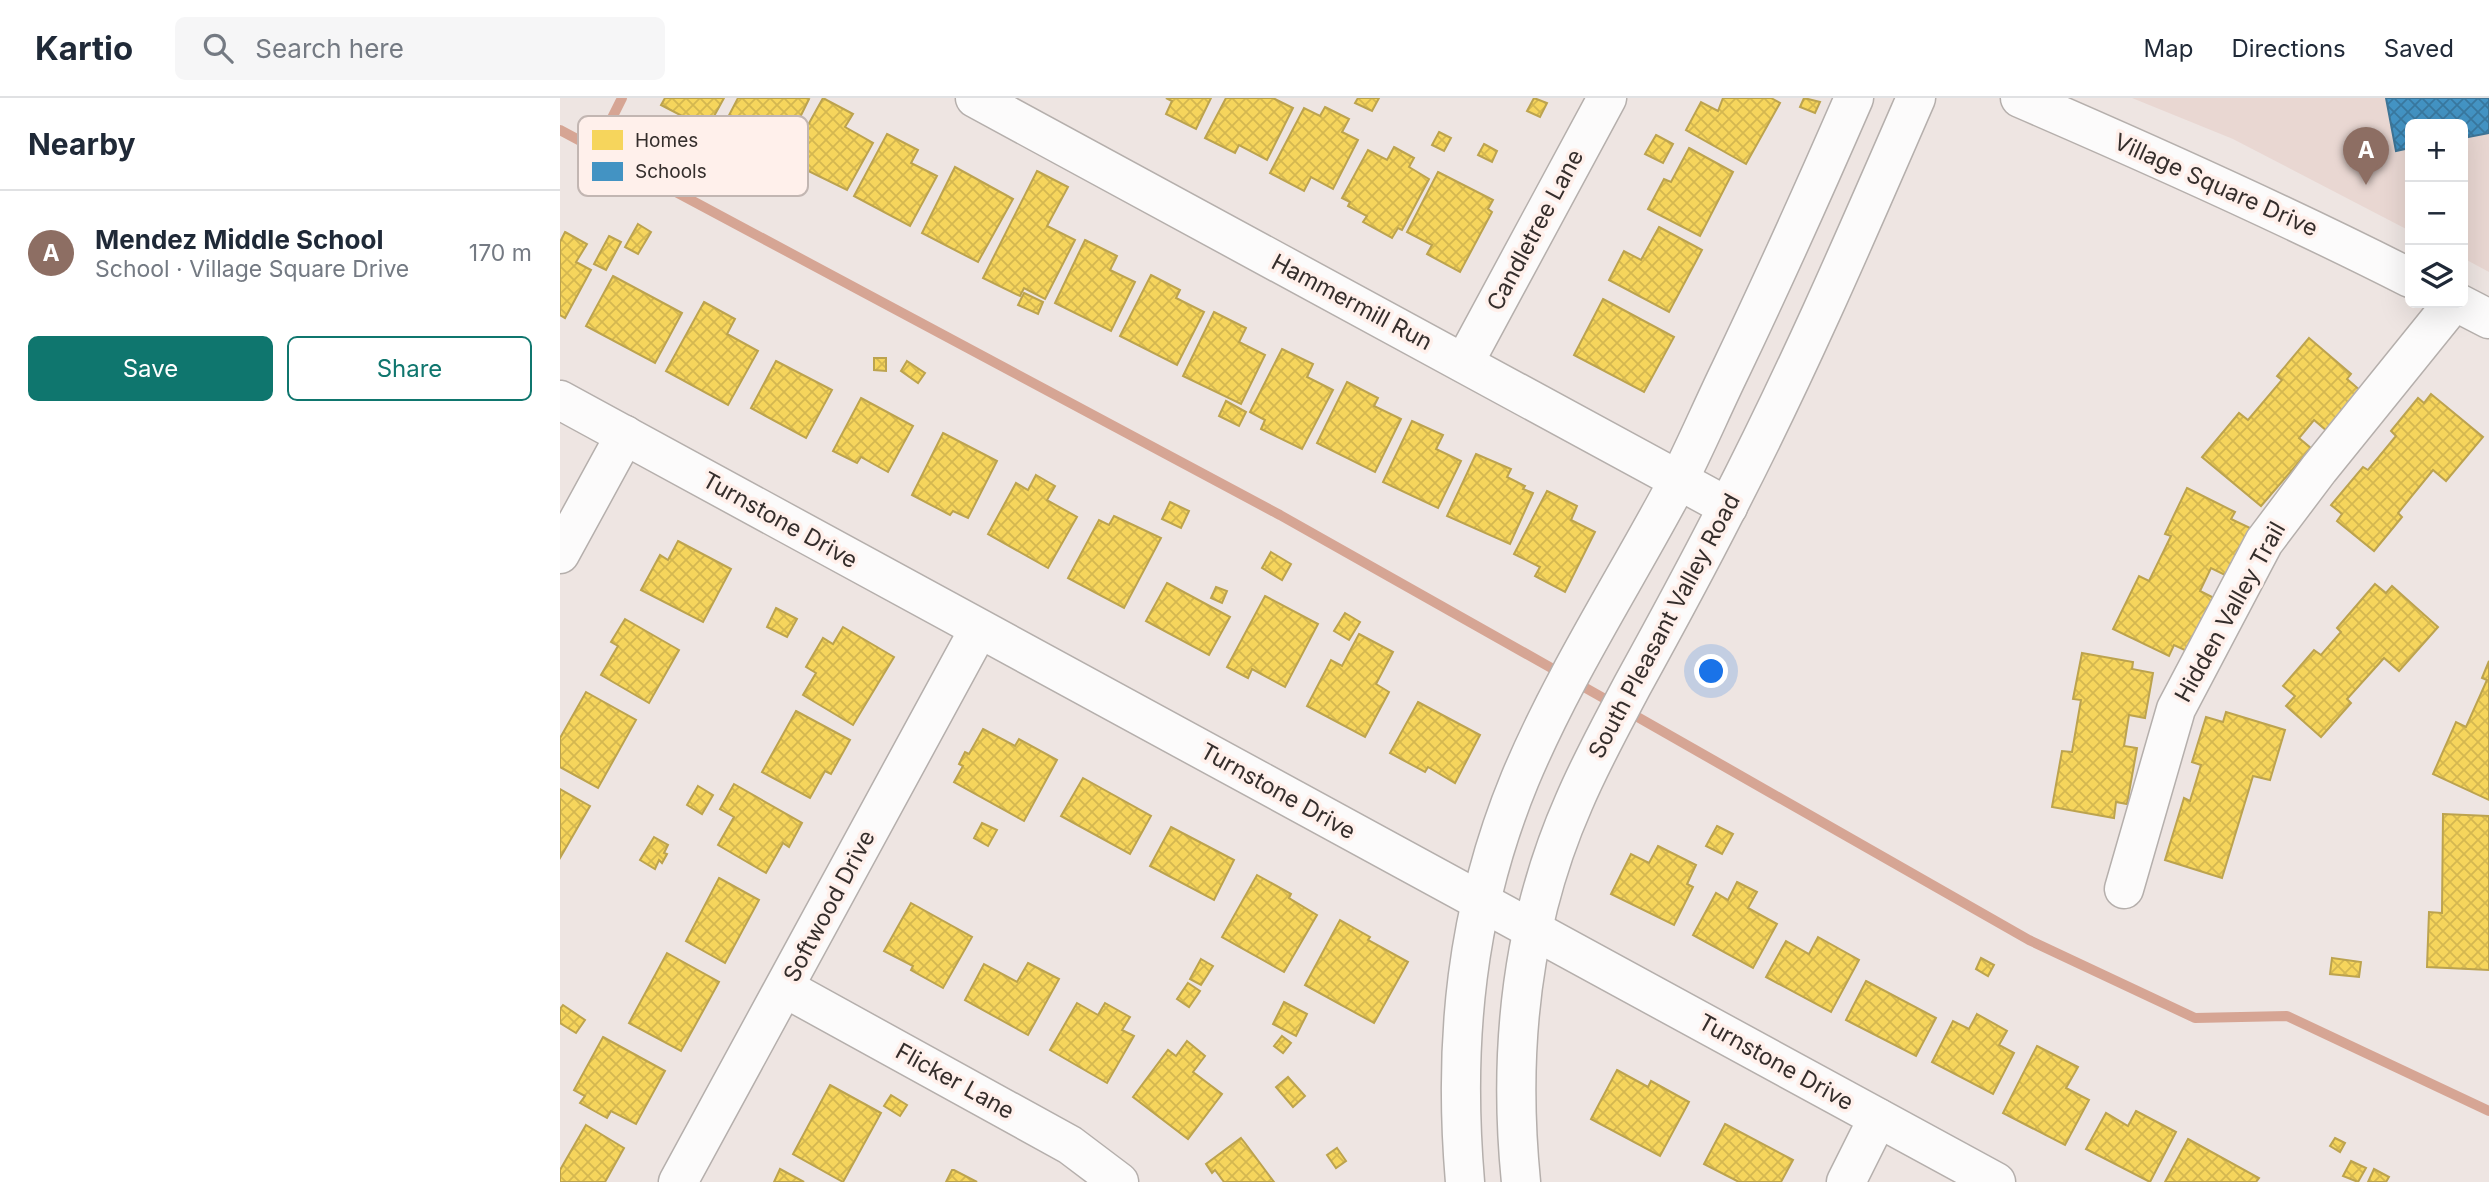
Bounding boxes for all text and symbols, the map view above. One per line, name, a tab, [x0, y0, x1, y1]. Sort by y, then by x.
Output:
search box	[175, 17, 665, 80]
text: Kartio	[35, 28, 133, 68]
icon: search	[199, 29, 237, 67]
text: Search here	[255, 33, 404, 64]
text: Map	[2144, 34, 2193, 63]
text: Directions	[2231, 34, 2346, 63]
text: Saved	[2384, 34, 2454, 63]
legend	[578, 116, 808, 196]
map controls	[2405, 119, 2468, 308]
button: +	[2405, 119, 2468, 182]
text: Nearby	[28, 126, 136, 162]
street label: Village Square Drive	[2110, 127, 2322, 243]
pin: A	[2343, 127, 2389, 185]
text: Homes	[635, 129, 698, 152]
street label: Candletree Lane	[1481, 145, 1589, 315]
text: Schools	[635, 160, 707, 183]
button: −	[2405, 182, 2468, 245]
text: Mendez Middle School	[95, 224, 384, 255]
text: A	[42, 239, 60, 267]
text: 170 m	[469, 239, 532, 267]
button: layers	[2405, 245, 2468, 308]
street label: Hammermill Run	[1267, 248, 1437, 356]
text: School · Village Square Drive	[95, 255, 409, 283]
button: Save	[28, 336, 273, 401]
button: Share	[287, 336, 532, 401]
street label: Turnstone Drive	[697, 466, 863, 574]
street label: South Pleasant Valley Road	[1582, 489, 1746, 763]
street label: Hidden Valley Trail	[2169, 517, 2291, 707]
your location	[1694, 654, 1728, 688]
street label: Turnstone Drive	[1195, 737, 1361, 845]
street label: Softwood Drive	[777, 825, 881, 987]
street label: Turnstone Drive	[1693, 1008, 1859, 1116]
street label: Flicker Lane	[891, 1037, 1019, 1125]

